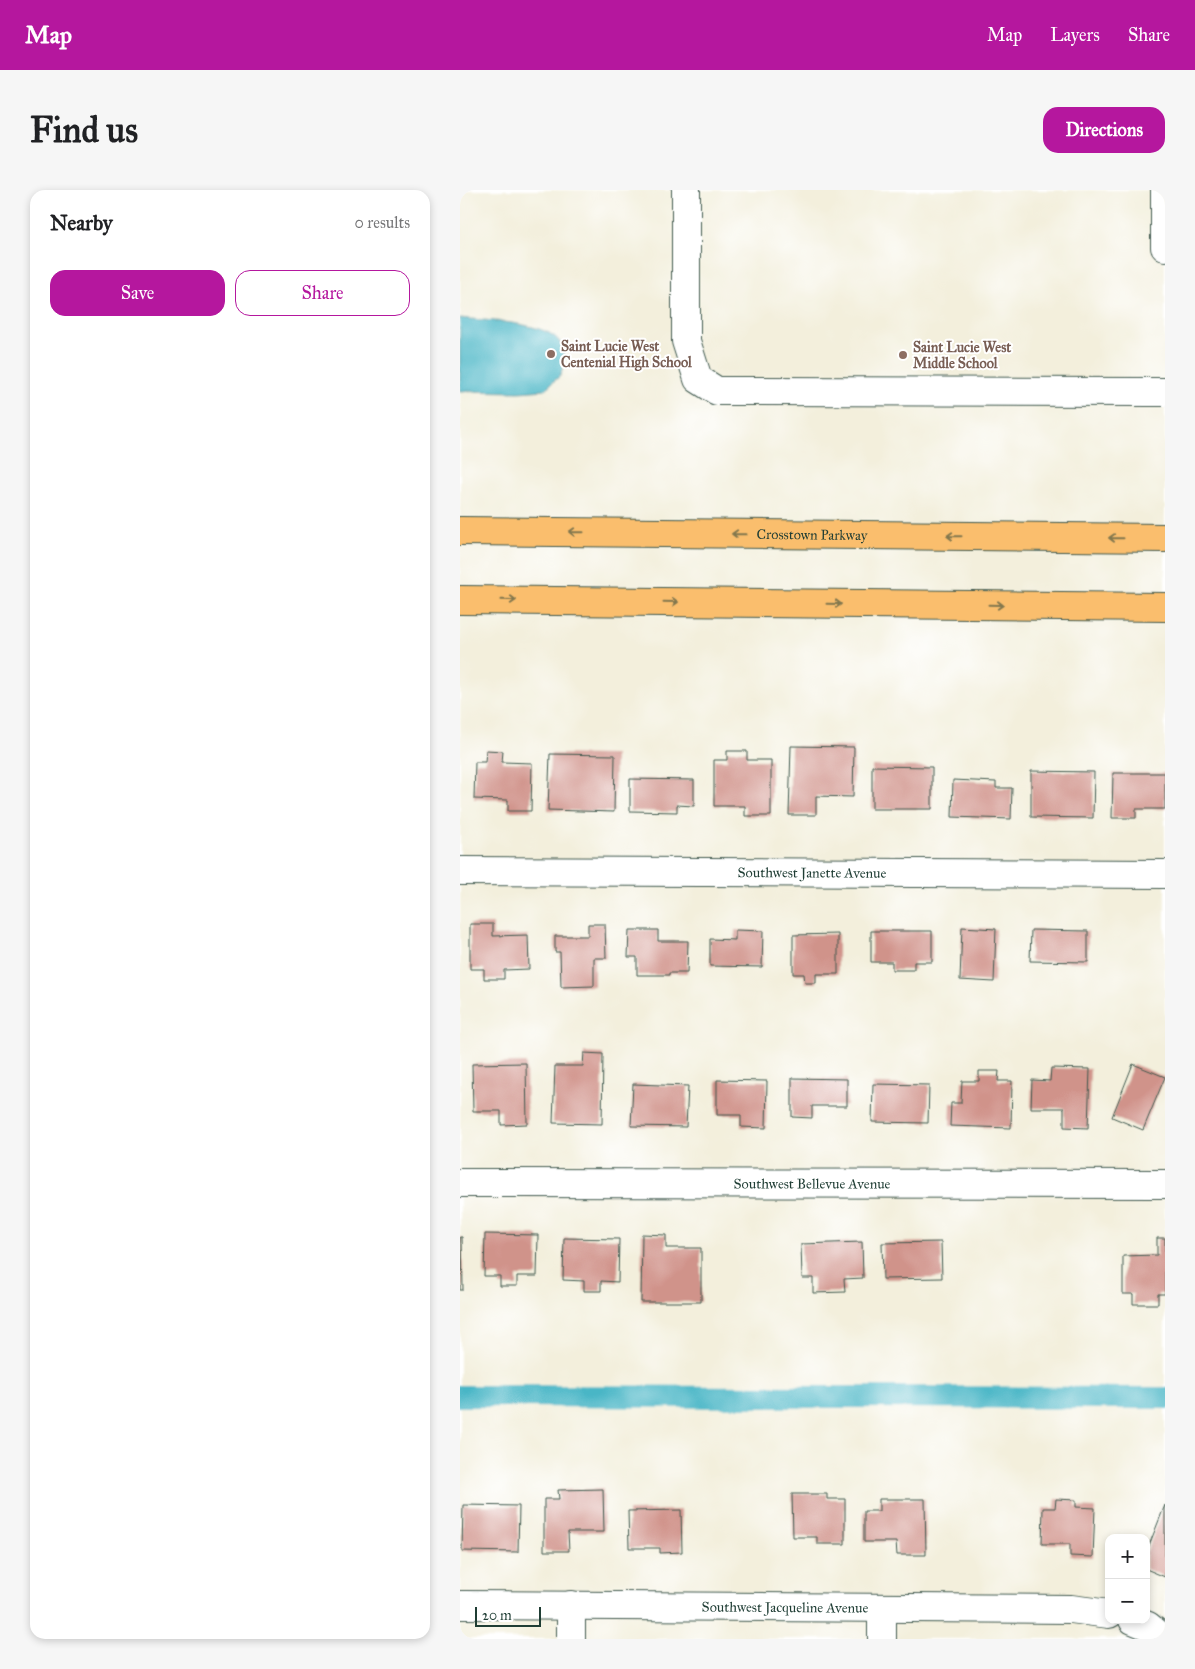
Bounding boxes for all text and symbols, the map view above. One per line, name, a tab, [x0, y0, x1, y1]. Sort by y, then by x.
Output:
text: Map	[25, 20, 72, 50]
text: Map	[987, 24, 1022, 46]
text: Layers	[1050, 24, 1100, 46]
text: Share	[1128, 24, 1170, 46]
button: Directions	[1043, 107, 1165, 153]
text: Find us	[30, 109, 138, 152]
text: Nearby	[50, 210, 113, 236]
text: 0 results	[355, 213, 410, 232]
button: Save	[50, 270, 225, 316]
button: Share	[235, 270, 410, 316]
place label: Saint Lucie West Centenial High School	[561, 338, 693, 372]
place label: Saint Lucie West Middle School	[913, 339, 1011, 372]
marker: Saint Lucie West Centenial High School	[545, 348, 557, 360]
marker: Saint Lucie West Middle School	[897, 349, 909, 361]
street label: Crosstown Parkway	[757, 525, 868, 544]
one-way arrow	[569, 527, 585, 537]
one-way arrow	[731, 529, 747, 538]
one-way arrow	[946, 531, 962, 541]
one-way arrow	[1109, 533, 1125, 543]
one-way arrow	[500, 596, 516, 605]
one-way arrow	[662, 597, 679, 607]
one-way arrow	[825, 599, 841, 609]
one-way arrow	[988, 601, 1004, 610]
street label: Southwest Janette Avenue	[738, 864, 887, 882]
street label: Southwest Bellevue Avenue	[734, 1175, 891, 1192]
map controls	[1105, 1534, 1150, 1624]
button: +	[1105, 1534, 1150, 1579]
button: −	[1105, 1579, 1150, 1624]
street label: Southwest Jacqueline Avenue	[702, 1598, 869, 1617]
scale bar	[475, 1604, 541, 1627]
text: 20 m	[482, 1607, 512, 1624]

